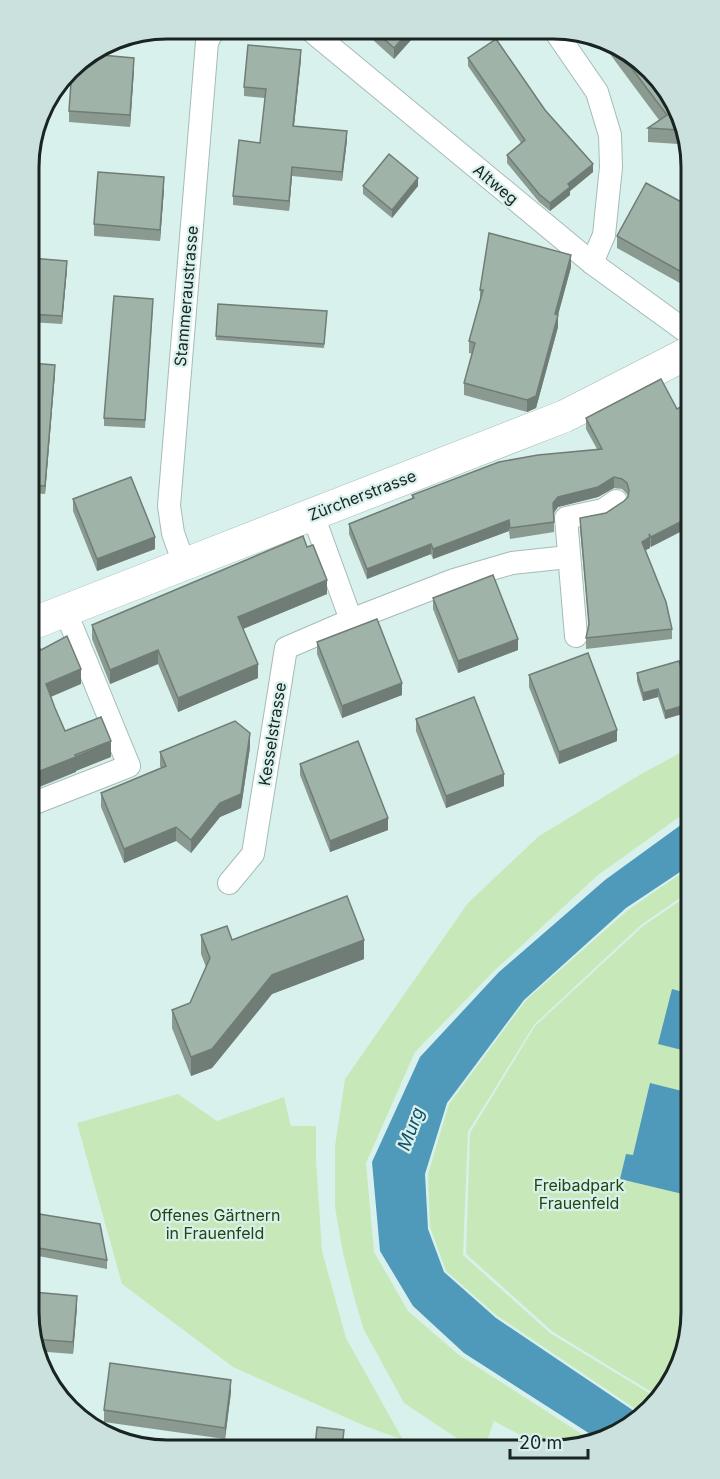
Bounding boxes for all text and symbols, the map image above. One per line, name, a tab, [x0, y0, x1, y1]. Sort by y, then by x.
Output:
street label: Altweg	[469, 159, 523, 209]
street label: Stammeraustrasse	[170, 225, 202, 367]
street label: Zürcherstrasse	[305, 465, 419, 525]
street label: Kesselstrasse	[254, 681, 290, 787]
water label: Murg	[393, 1104, 428, 1153]
park label: Freibadpark Frauenfeld	[534, 1175, 625, 1213]
park label: Offenes Gärtnern in Frauenfeld	[150, 1205, 280, 1243]
scale bar	[510, 1422, 588, 1460]
text: 20 m	[519, 1432, 562, 1453]

